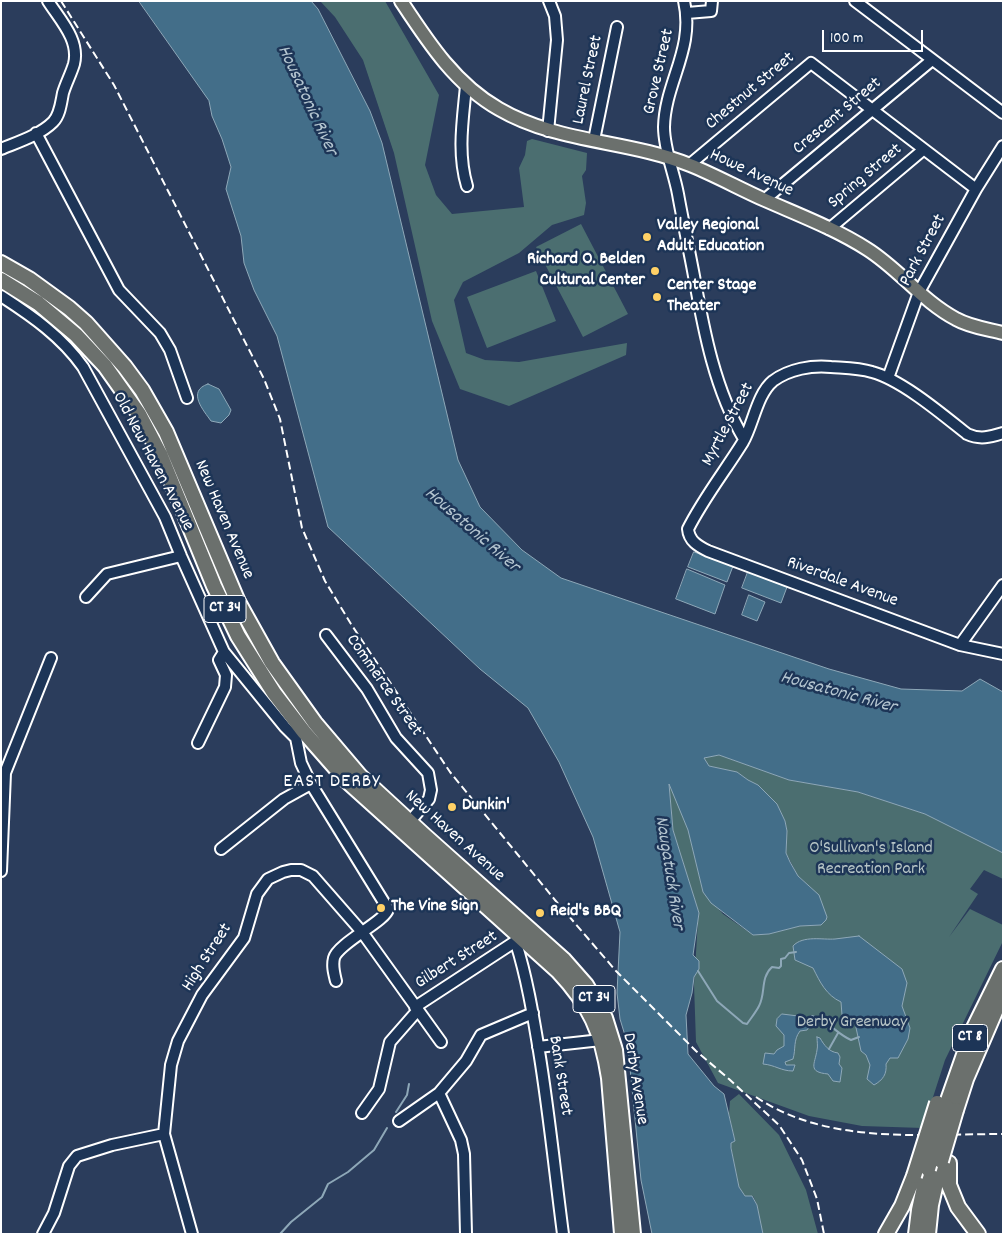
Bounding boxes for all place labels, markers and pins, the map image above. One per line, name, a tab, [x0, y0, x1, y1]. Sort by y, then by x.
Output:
place label: Valley Regional Adult Education	[657, 216, 764, 258]
marker: Valley Regional Adult Education	[641, 231, 653, 243]
place label: Richard O. Belden Cultural Center	[527, 250, 645, 292]
marker: Richard O. Belden Cultural Center	[649, 265, 661, 277]
place label: Center Stage Theater	[667, 276, 756, 318]
marker: Center Stage Theater	[651, 291, 663, 303]
place label: Dunkin'	[462, 796, 510, 818]
marker: Dunkin'	[446, 801, 458, 813]
place label: The Vine Sign	[391, 897, 478, 919]
marker: The Vine Sign	[375, 902, 387, 914]
place label: Reid's BBQ	[550, 902, 621, 924]
marker: Reid's BBQ	[534, 907, 546, 919]

